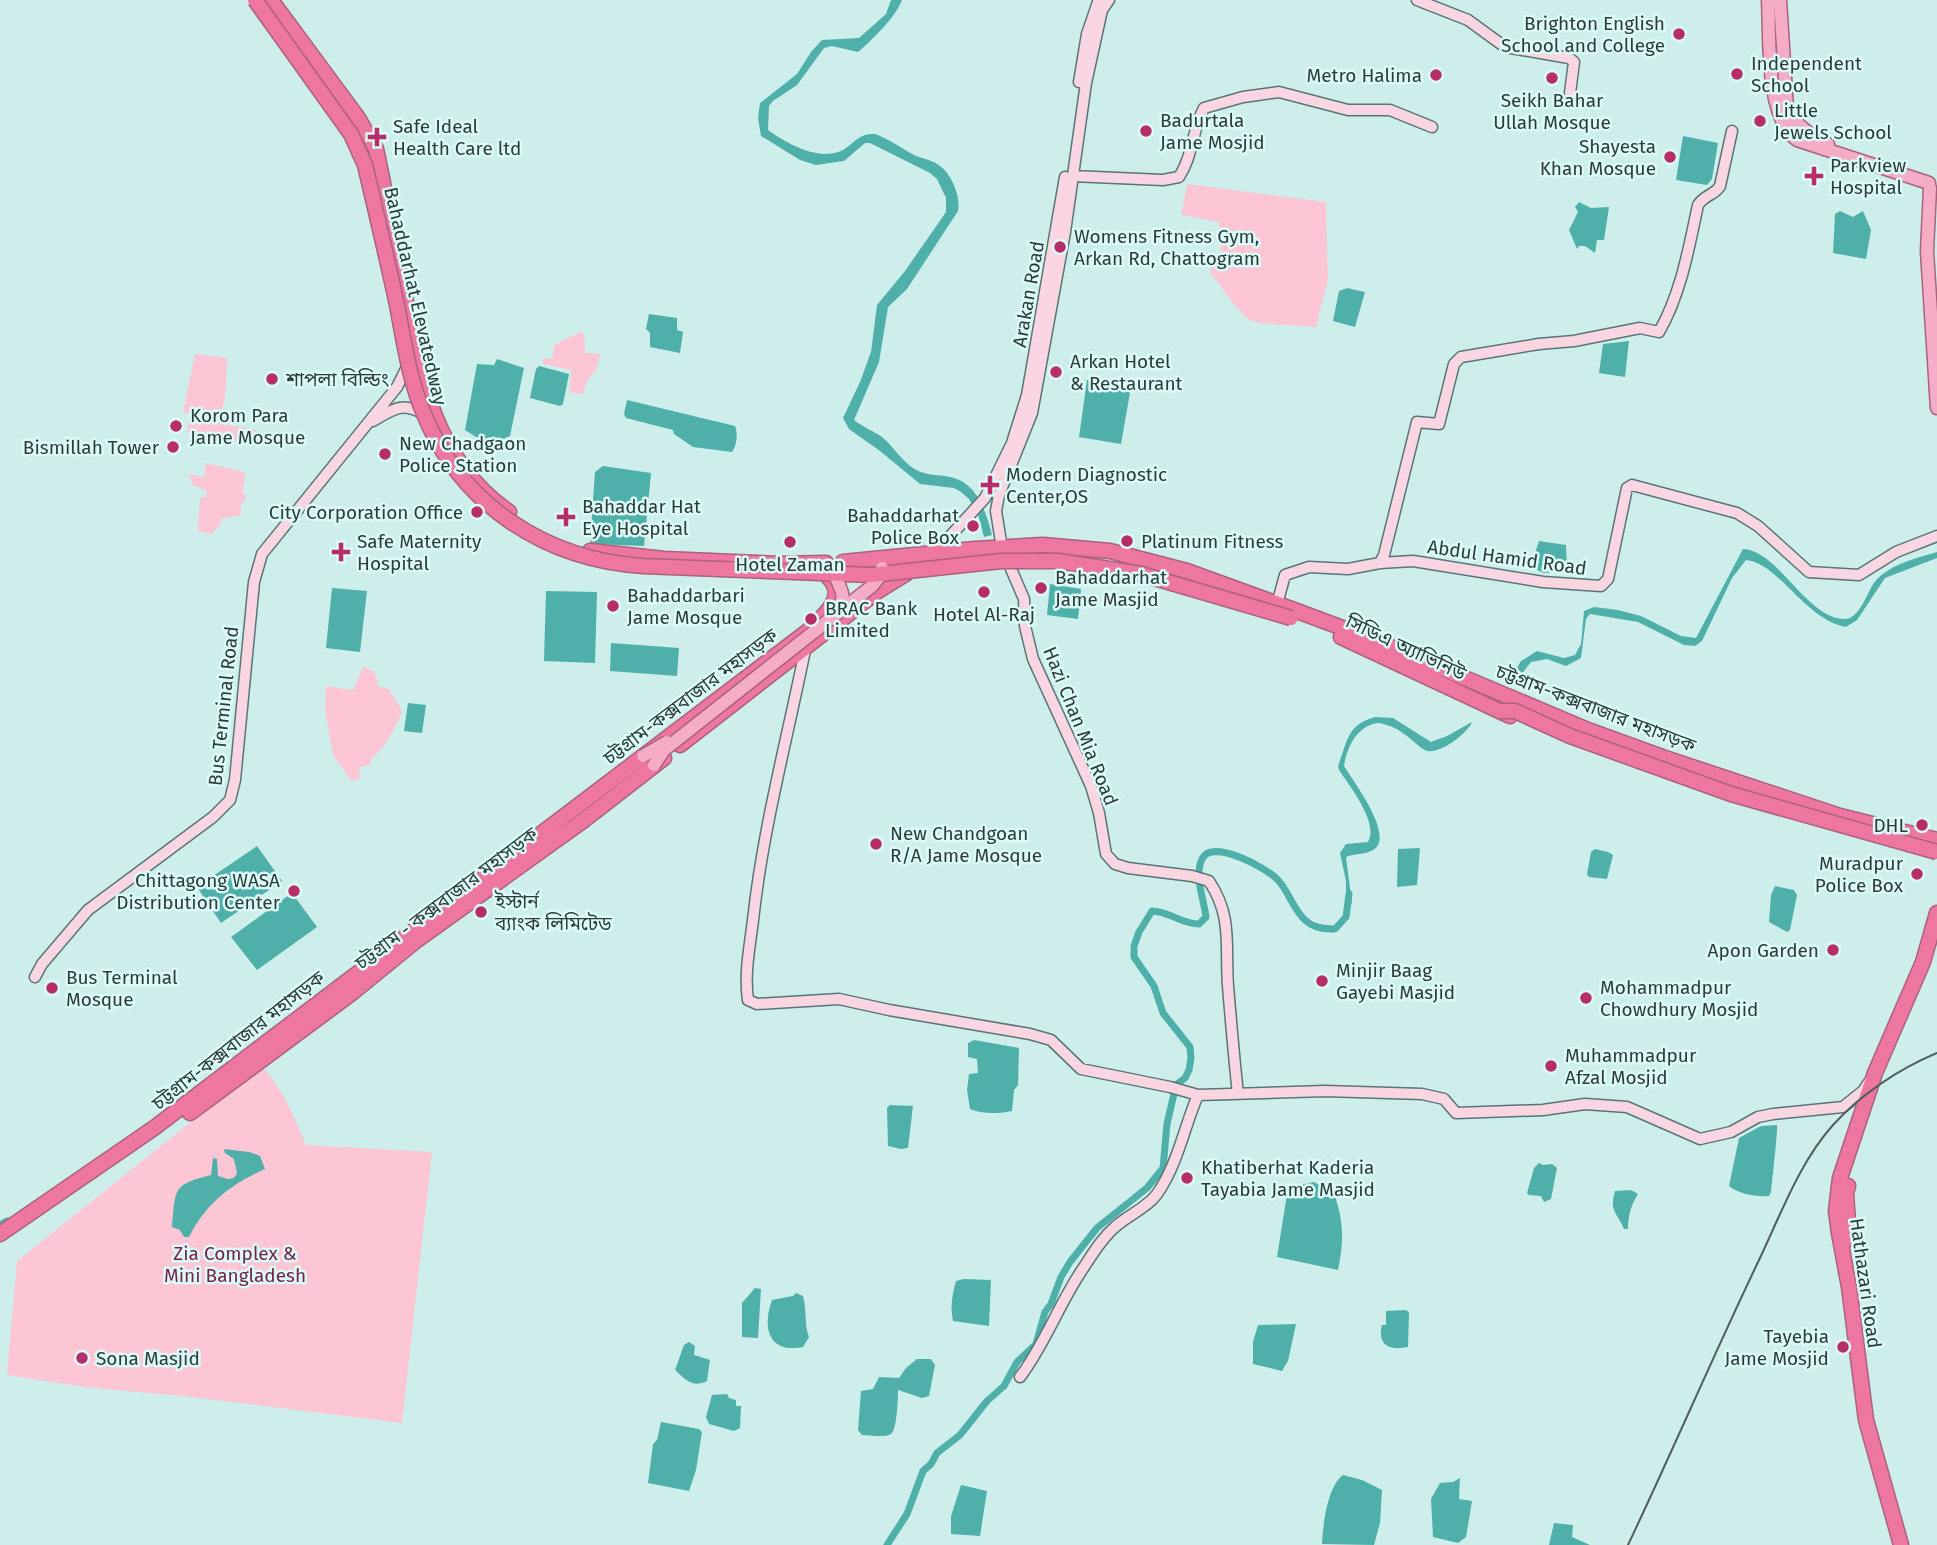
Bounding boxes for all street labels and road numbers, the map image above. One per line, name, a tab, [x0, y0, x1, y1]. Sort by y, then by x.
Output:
street label: Bahaddarhat Elevatedway	[379, 185, 452, 408]
street label: Arakan Road	[1008, 239, 1049, 349]
street label: Abdul Hamid Road	[1426, 535, 1588, 580]
street label: সিডিএ অ্যাভিনিউ	[1341, 609, 1470, 686]
street label: চট্টগ্রাম-কক্সবাজার মহাসড়ক	[598, 623, 783, 770]
street label: Bus Terminal Road	[204, 625, 243, 787]
street label: Hazi Chan Mia Road	[1038, 643, 1123, 809]
street label: চট্টগ্রাম-কক্সবাজার মহাসড়ক	[1492, 659, 1700, 758]
street label: চট্টগ্রাম - কক্সবাজার মহাসড়ক	[350, 822, 543, 975]
street label: চট্টগ্রাম-কক্সবাজার মহাসড়ক	[147, 966, 330, 1115]
street label: Hathazari Road	[1845, 1216, 1886, 1350]

